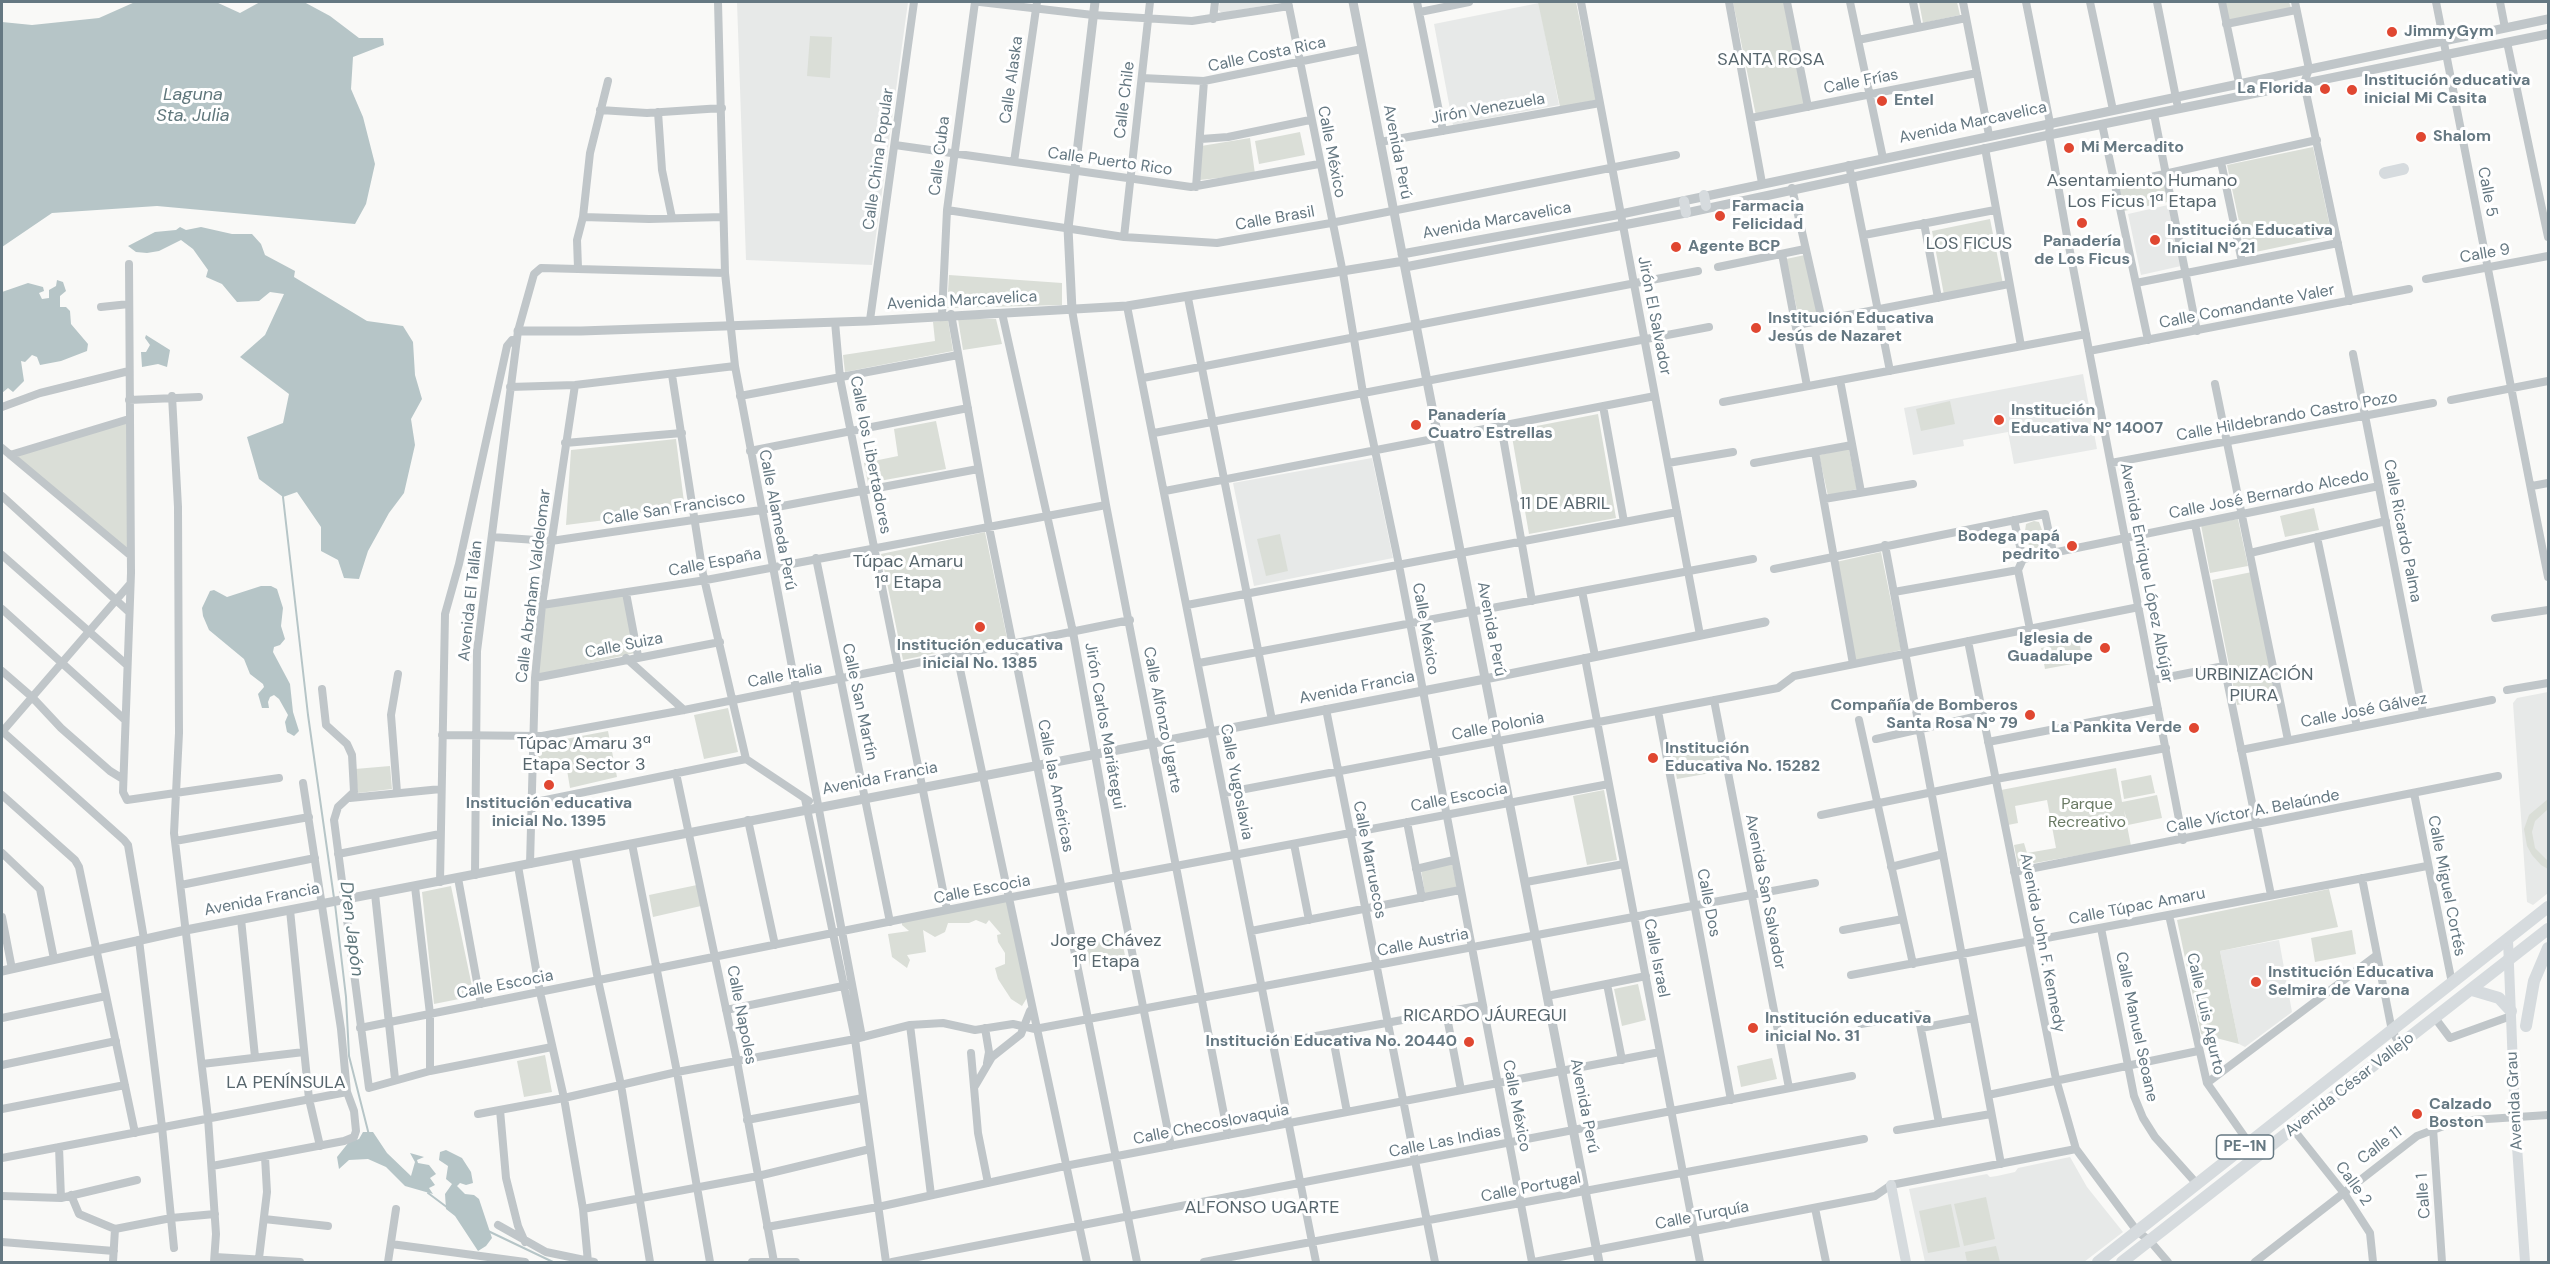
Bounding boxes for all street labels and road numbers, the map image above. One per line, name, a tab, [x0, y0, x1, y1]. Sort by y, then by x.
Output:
street label: Calle Costa Rica	[1206, 33, 1328, 77]
street label: Calle Alaska	[996, 35, 1028, 125]
street label: Calle Chile	[1111, 60, 1139, 140]
street label: Calle Frías	[1822, 65, 1900, 99]
street label: Calle China Popular	[860, 87, 898, 231]
street label: Jirón Venezuela	[1430, 90, 1546, 128]
street label: Avenida Marcavelica	[1897, 98, 2049, 148]
street label: Avenida Perú	[1378, 103, 1416, 201]
street label: Calle México	[1313, 104, 1349, 200]
street label: Calle Cuba	[926, 115, 954, 197]
street label: Calle Puerto Rico	[1046, 144, 1174, 180]
street label: Calle 5	[2473, 165, 2501, 219]
street label: Avenida Marcavelica	[1421, 198, 1573, 244]
street label: Calle Brasil	[1234, 203, 1316, 235]
street label: Calle 9	[2458, 240, 2512, 268]
street label: Jirón El Salvador	[1633, 255, 1675, 377]
street label: Calle Comandante Valer	[2158, 281, 2336, 333]
street label: Avenida Marcavelica	[886, 287, 1038, 315]
street label: Calle los Libertadores	[845, 374, 895, 536]
street label: Calle Hildebrando Castro Pozo	[2175, 388, 2399, 446]
street label: Calle Alameda Perú	[754, 448, 800, 592]
street label: Calle Ricardo Palma	[2379, 458, 2425, 604]
street label: Avenida Enrique López Albújar	[2115, 461, 2177, 685]
street label: Calle José Bernardo Alcedo	[2167, 466, 2371, 524]
street label: Calle Abraham Valdelomar	[513, 488, 555, 684]
street label: Calle San Francisco	[601, 488, 747, 530]
street label: Avenida El Tallán	[455, 540, 487, 662]
street label: Calle España	[667, 545, 763, 581]
street label: Avenida Perú	[1472, 580, 1510, 678]
street label: Calle México	[1407, 581, 1443, 677]
street label: Calle Suiza	[583, 629, 665, 663]
street label: Jirón Carlos Mariátegui	[1080, 641, 1128, 811]
street label: Calle San Martín	[837, 642, 881, 762]
street label: Calle Alfonzo Ugarte	[1138, 645, 1186, 795]
street label: Calle Italia	[746, 659, 824, 693]
street label: Avenida Francia	[1298, 667, 1416, 709]
street label: Calle José Gálvez	[2299, 689, 2429, 733]
street label: Calle Polonia	[1450, 709, 1546, 745]
street label: Calle las Américas	[1033, 718, 1077, 854]
street label: Calle Yugoslavia	[1215, 722, 1257, 842]
street label: Avenida Francia	[821, 758, 939, 800]
street label: Calle Escocia	[1409, 779, 1509, 817]
street label: Calle Víctor A. Belaúnde	[2165, 786, 2341, 838]
street label: Calle Marruecos	[1348, 799, 1390, 921]
street label: Avenida San Salvador	[1740, 813, 1790, 971]
street label: Calle Miguel Cortés	[2423, 814, 2469, 958]
street label: Avenida John F. Kennedy	[2015, 852, 2069, 1034]
street label: Calle Dos	[1692, 867, 1724, 939]
street label: Calle Escocia	[932, 871, 1032, 909]
street label: Avenida Francia	[203, 879, 321, 921]
street label: Calle Túpac Amaru	[2067, 884, 2207, 930]
street label: Calle Israel	[1639, 917, 1673, 999]
street label: Calle Austria	[1376, 925, 1470, 961]
street label: Calle Manuel Seoane	[2111, 950, 2161, 1104]
street label: Calle Luis Agurto	[2182, 951, 2228, 1077]
street label: Calle Napoles	[722, 964, 760, 1066]
street label: Calle Escocia	[455, 966, 555, 1004]
street label: Avenida César Vallejo	[2282, 1029, 2418, 1141]
street label: Avenida Grau	[2503, 1051, 2527, 1151]
street label: Avenida Perú	[1565, 1057, 1603, 1155]
street label: Calle México	[1498, 1058, 1534, 1154]
street label: Calle Checoslovaquia	[1132, 1100, 1290, 1150]
street label: Calle Las Indias	[1387, 1122, 1503, 1162]
street label: Calle 11	[2354, 1123, 2406, 1169]
road number: PE-1N	[2216, 1135, 2274, 1159]
street label: Calle 2	[2331, 1158, 2375, 1210]
street label: Calle Portugal	[1479, 1169, 1583, 1207]
street label: Calle 1	[2413, 1173, 2435, 1219]
street label: Calle Turquía	[1653, 1198, 1751, 1234]

